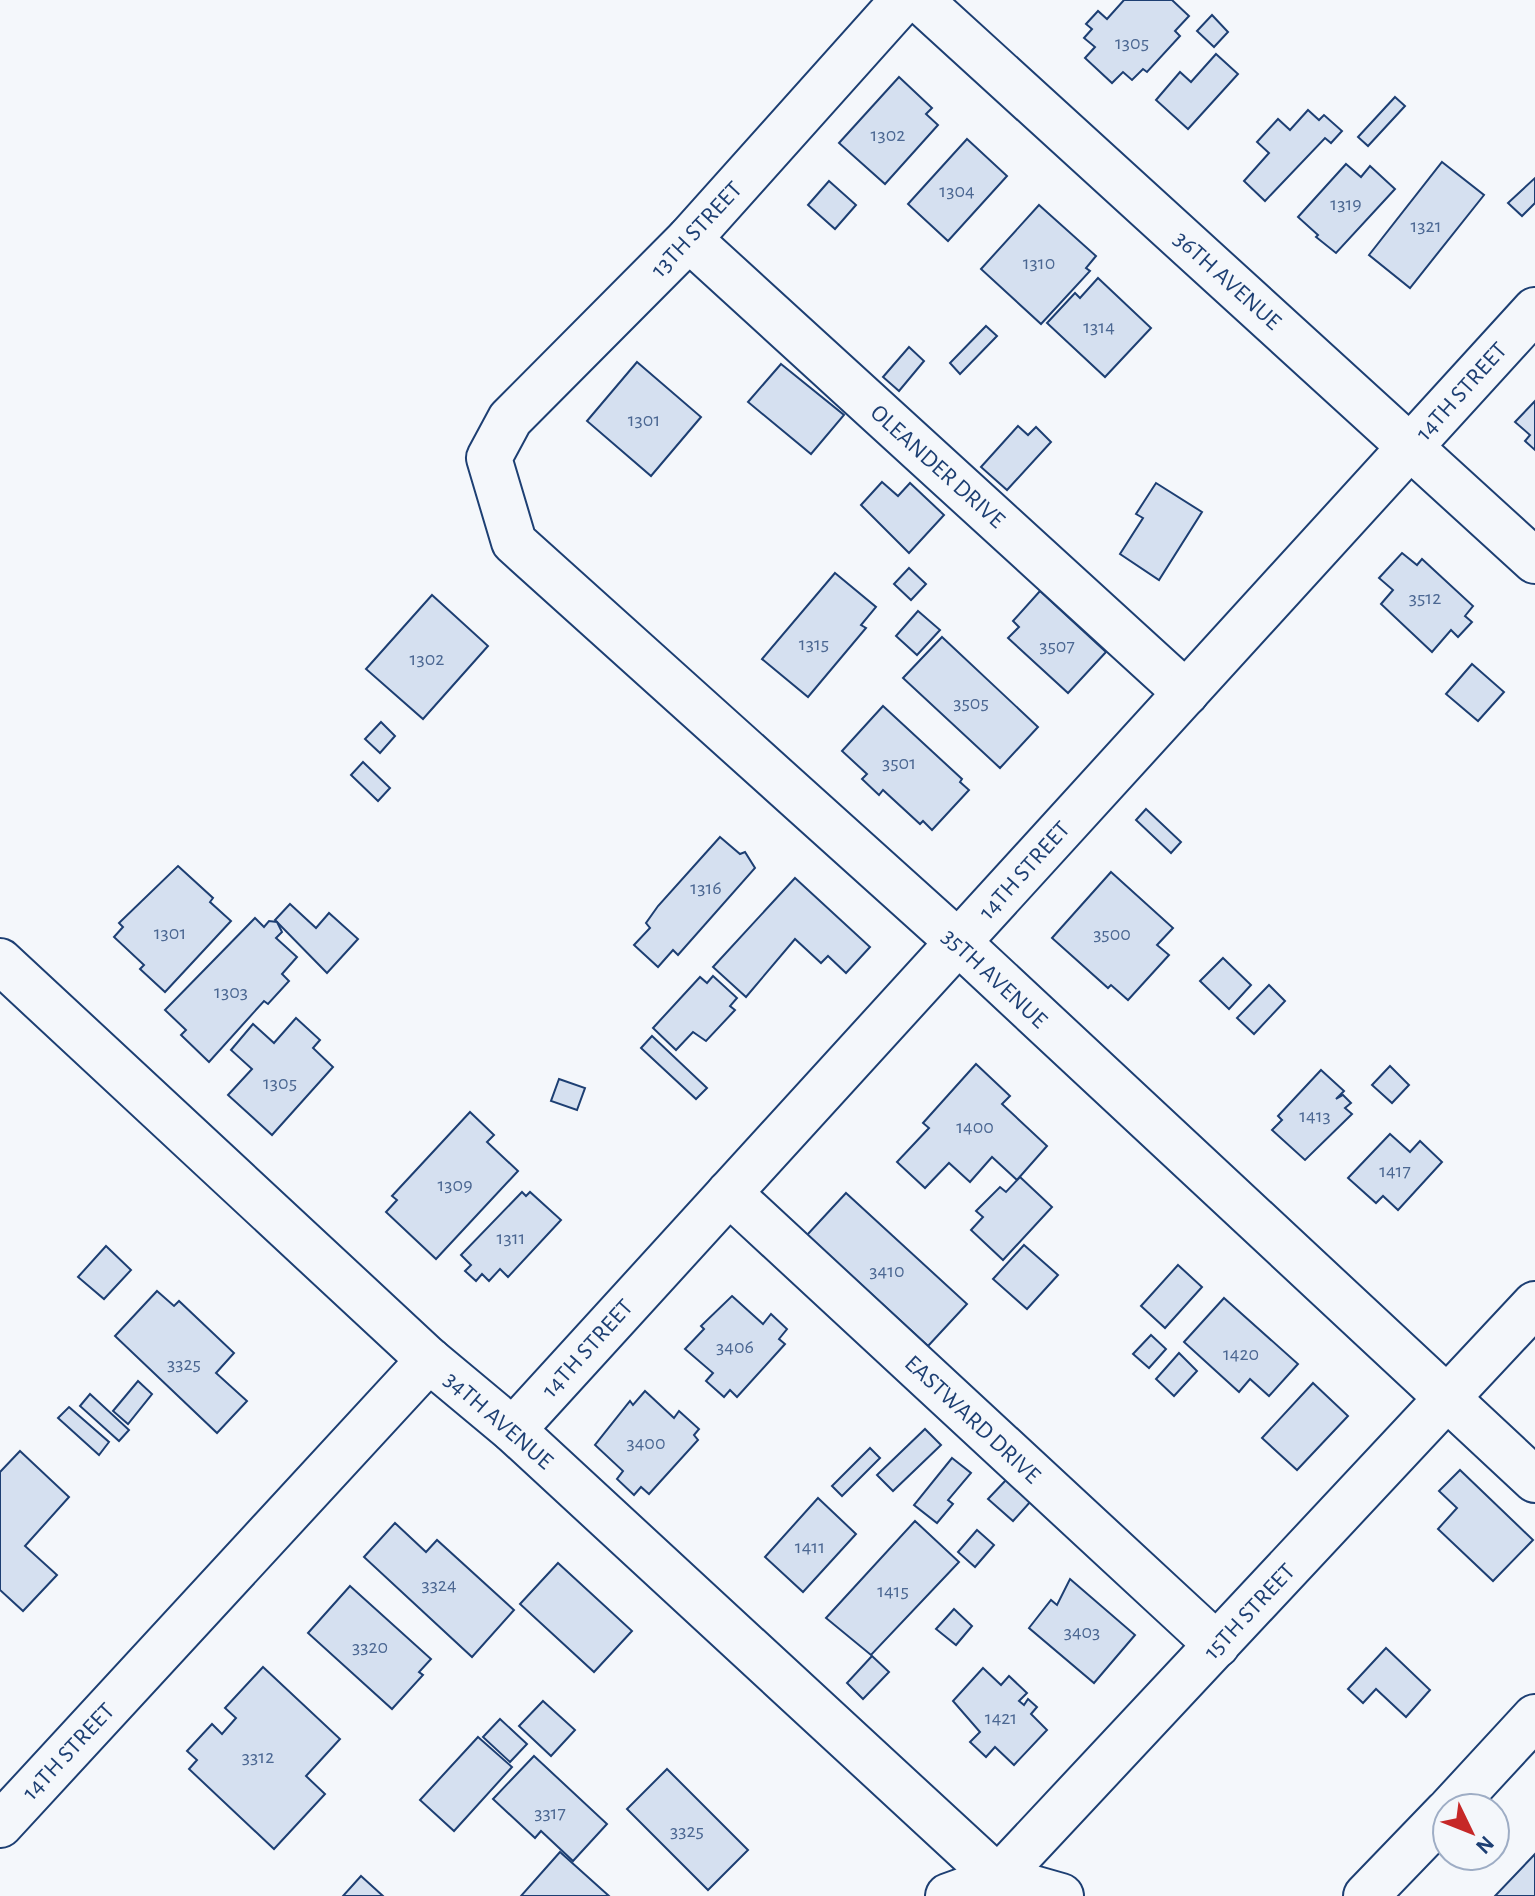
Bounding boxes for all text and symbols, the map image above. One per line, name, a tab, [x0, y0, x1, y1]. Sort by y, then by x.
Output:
house number: 1305	[1115, 33, 1149, 53]
house number: 1302	[871, 125, 905, 145]
street label: 13TH STREET	[647, 177, 747, 282]
house number: 1304	[939, 181, 975, 201]
house number: 1319	[1330, 194, 1362, 214]
house number: 1321	[1410, 216, 1442, 236]
street label: 36TH AVENUE	[1169, 227, 1286, 335]
house number: 1310	[1023, 253, 1055, 273]
house number: 1314	[1083, 317, 1115, 337]
street label: 14TH STREET	[1412, 338, 1512, 445]
street label: OLEANDER DRIVE	[866, 400, 1009, 533]
house number: 1301	[628, 410, 660, 430]
house number: 3512	[1409, 588, 1441, 608]
house number: 1315	[799, 634, 829, 654]
house number: 3507	[1039, 636, 1075, 656]
house number: 1302	[410, 649, 444, 669]
house number: 3505	[953, 693, 989, 713]
house number: 3501	[882, 753, 916, 773]
street label: 14TH STREET	[975, 817, 1075, 924]
house number: 1316	[690, 878, 722, 898]
house number: 1301	[154, 923, 186, 943]
street label: 35TH AVENUE	[937, 924, 1052, 1033]
house number: 3500	[1093, 924, 1131, 944]
house number: 1303	[214, 982, 248, 1002]
house number: 1305	[263, 1073, 297, 1093]
house number: 1413	[1299, 1106, 1331, 1126]
house number: 1400	[956, 1117, 994, 1137]
house number: 1417	[1379, 1161, 1411, 1181]
house number: 1309	[437, 1175, 473, 1195]
house number: 1311	[497, 1228, 525, 1248]
house number: 3410	[869, 1261, 905, 1281]
street label: 14TH STREET	[538, 1295, 638, 1402]
house number: 3406	[716, 1337, 754, 1357]
house number: 1420	[1223, 1344, 1259, 1364]
street label: EASTWARD DRIVE	[900, 1351, 1045, 1489]
house number: 3325	[167, 1354, 201, 1374]
street label: 34TH AVENUE	[440, 1367, 557, 1474]
house number: 3400	[627, 1433, 665, 1453]
house number: 1411	[795, 1537, 825, 1557]
street label: 15TH STREET	[1200, 1559, 1300, 1664]
house number: 3324	[421, 1575, 457, 1595]
house number: 1415	[877, 1581, 909, 1601]
house number: 3403	[1064, 1622, 1100, 1642]
house number: 3320	[352, 1637, 388, 1657]
street label: 14TH STREET	[18, 1698, 120, 1805]
house number: 1421	[985, 1708, 1017, 1728]
house number: 3312	[242, 1747, 274, 1767]
north arrow	[1431, 1792, 1511, 1872]
house number: 3317	[534, 1803, 566, 1823]
house number: 3325	[670, 1821, 704, 1841]
text: N	[1472, 1832, 1498, 1858]

